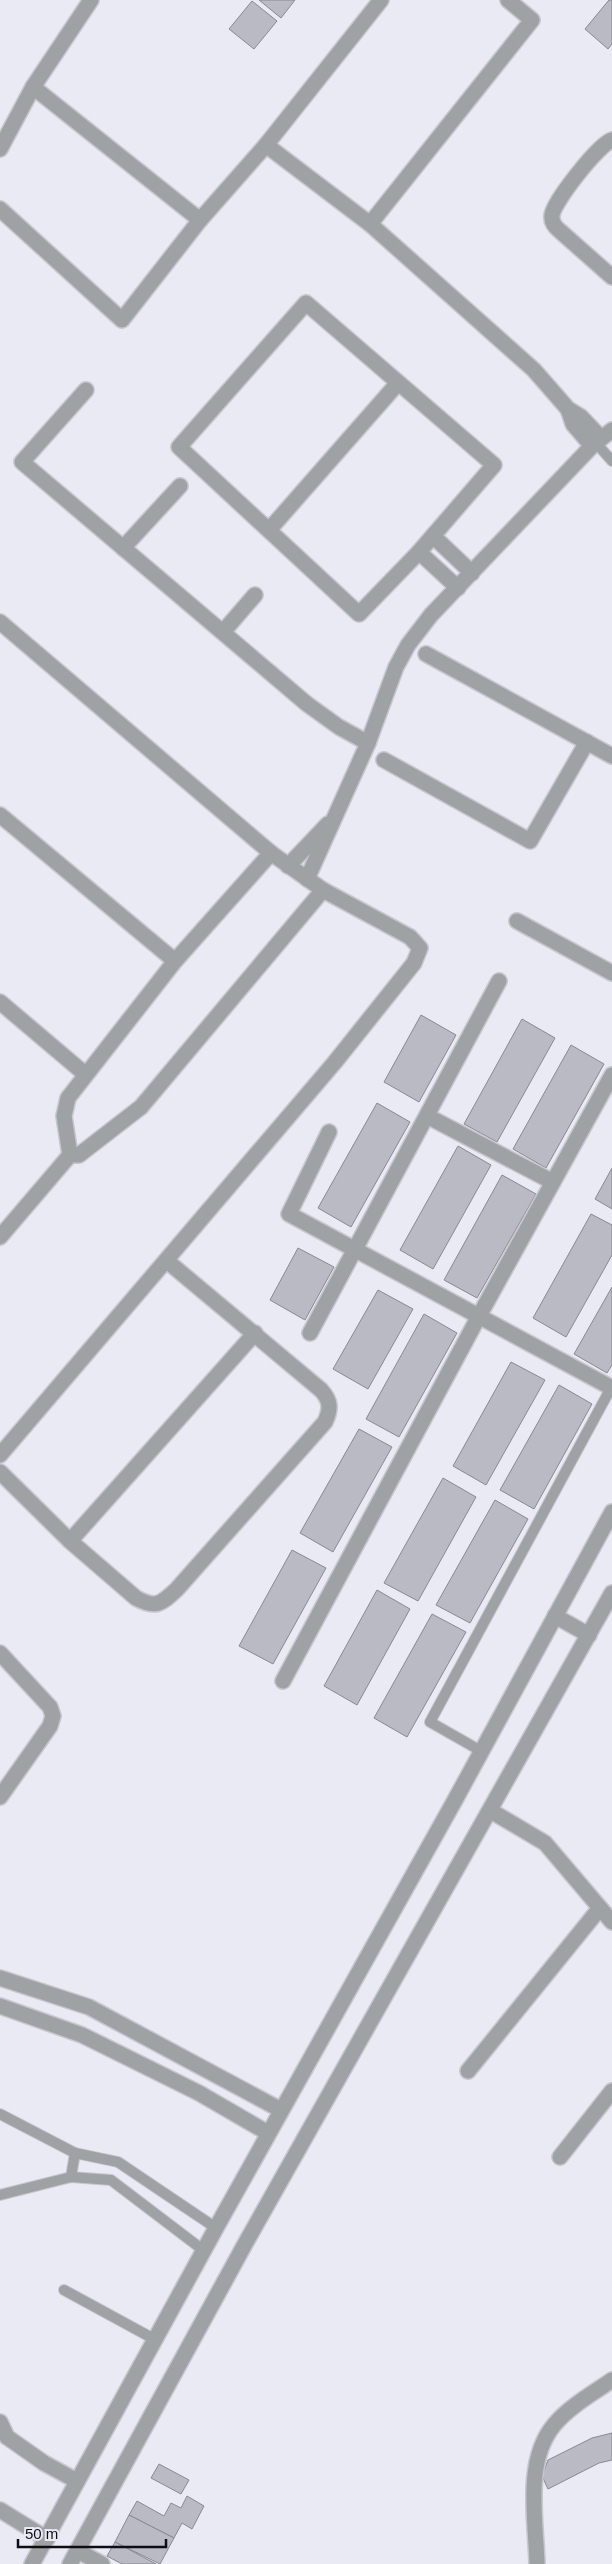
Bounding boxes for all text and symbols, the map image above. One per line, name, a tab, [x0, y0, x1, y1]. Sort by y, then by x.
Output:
scale bar	[18, 2516, 165, 2548]
text: 50 m	[25, 2525, 58, 2542]

